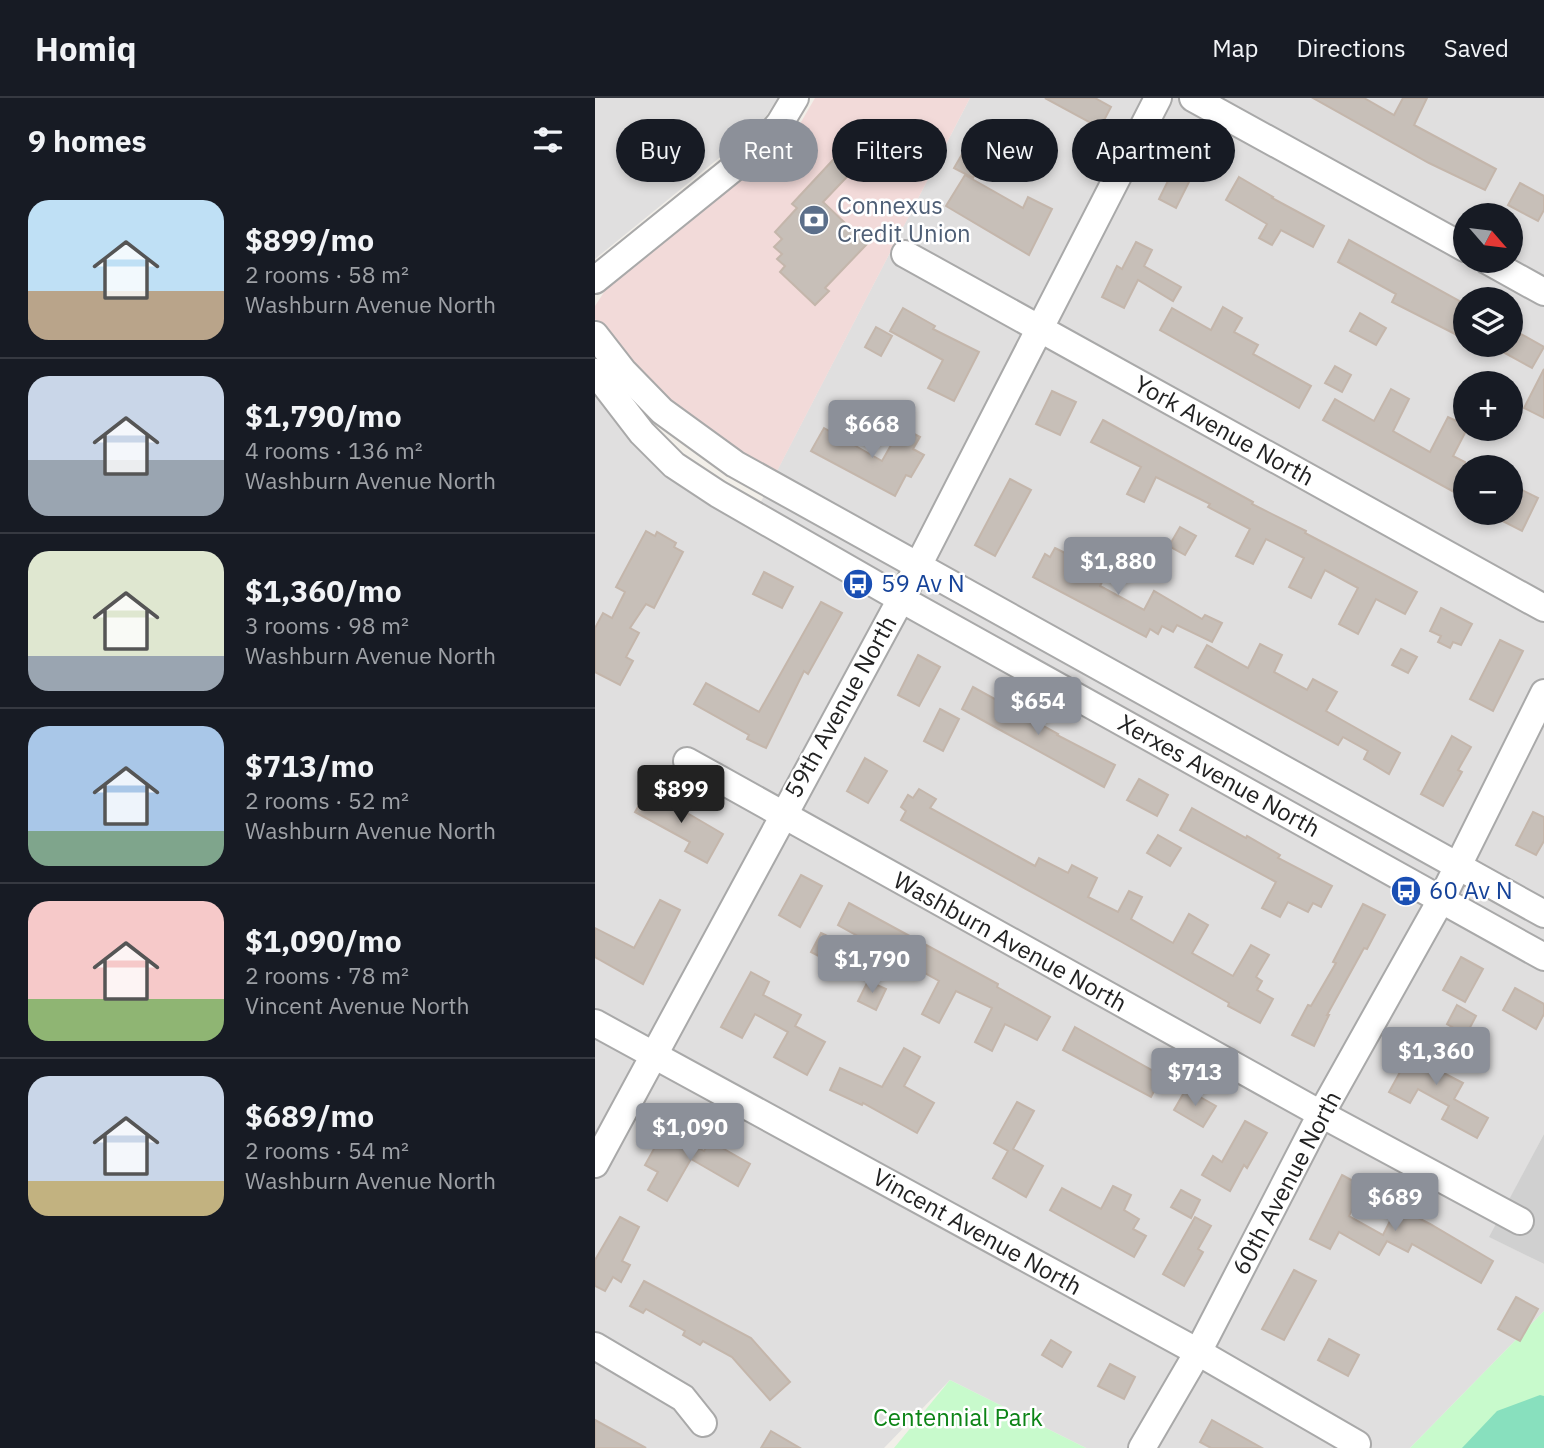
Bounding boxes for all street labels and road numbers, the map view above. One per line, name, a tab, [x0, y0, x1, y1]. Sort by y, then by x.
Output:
street label: York Avenue North	[1129, 367, 1320, 493]
street label: 59th Avenue North	[777, 610, 903, 803]
street label: Xerxes Avenue North	[1113, 706, 1326, 844]
street label: Washburn Avenue North	[888, 864, 1133, 1019]
street label: 60th Avenue North	[1224, 1085, 1348, 1280]
street label: Vincent Avenue North	[867, 1160, 1088, 1302]

